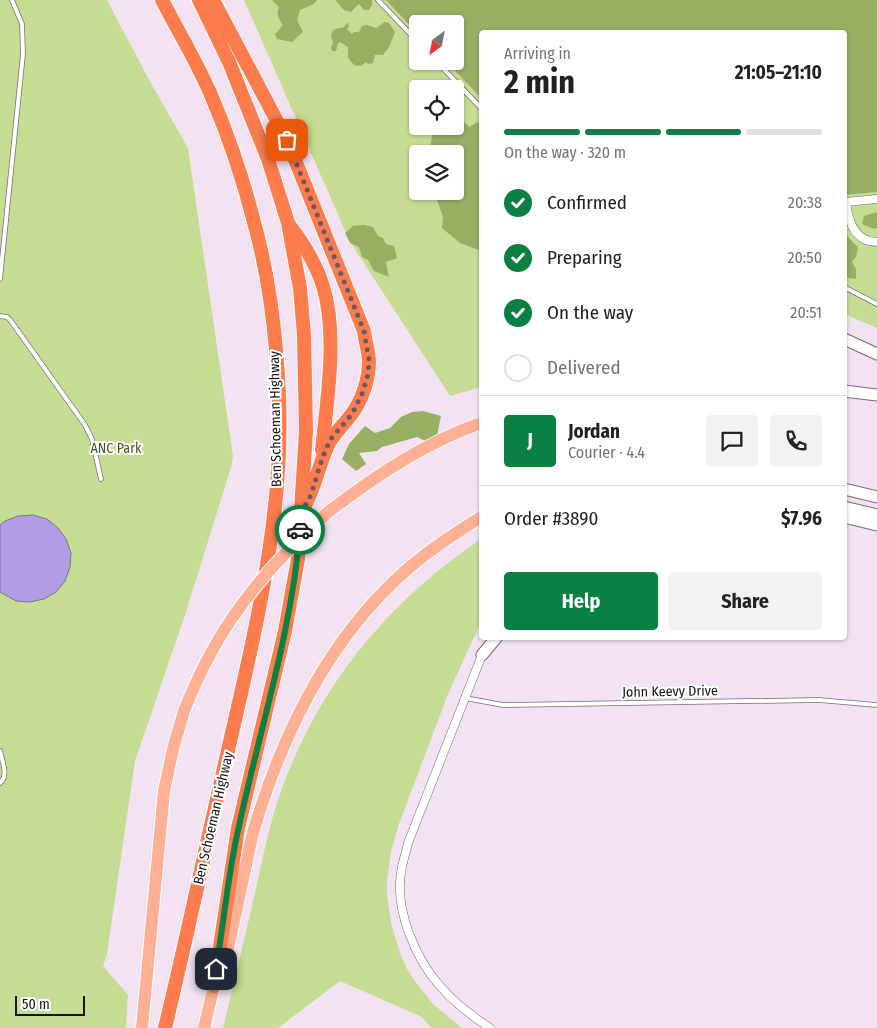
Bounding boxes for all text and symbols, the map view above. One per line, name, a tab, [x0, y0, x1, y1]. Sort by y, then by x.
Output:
north arrow	[409, 15, 464, 70]
map controls	[409, 15, 464, 200]
text: Arriving in	[504, 44, 571, 63]
text: 21:05–21:10	[735, 61, 822, 84]
text: 2 min	[504, 63, 575, 101]
button: locate	[409, 80, 464, 135]
pin	[266, 119, 308, 161]
icon: bag	[273, 126, 301, 154]
text: On the way · 320 m	[504, 143, 626, 162]
button: layers	[409, 145, 464, 200]
icon: check	[504, 189, 532, 217]
text: Confirmed	[547, 191, 627, 214]
text: 20:38	[788, 193, 822, 212]
icon: check	[504, 244, 532, 272]
text: Preparing	[547, 246, 622, 269]
text: 20:50	[787, 248, 822, 267]
icon: check	[504, 299, 532, 327]
text: On the way	[547, 301, 633, 324]
text: 20:51	[790, 303, 822, 322]
street label: Ben Schoeman Highway	[266, 350, 285, 487]
text: Delivered	[547, 356, 621, 379]
button: chat	[706, 415, 758, 467]
button: phone	[770, 415, 822, 467]
text: Jordan	[568, 420, 620, 443]
text: J	[527, 429, 533, 452]
park label: ANC Park	[90, 440, 142, 457]
text: Courier · 4.4	[568, 443, 645, 462]
courier	[275, 505, 325, 555]
text: Order #3890	[504, 507, 598, 530]
text: $7.96	[781, 507, 822, 530]
icon: car	[286, 516, 314, 544]
button: Help	[504, 572, 658, 630]
button: Share	[668, 572, 822, 630]
street label: John Keevy Drive	[622, 682, 718, 701]
street label: Ben Schoeman Highway	[190, 749, 237, 886]
pin	[195, 948, 237, 990]
icon: home	[202, 955, 230, 983]
scale bar	[15, 993, 85, 1016]
text: 50 m	[22, 996, 50, 1013]

